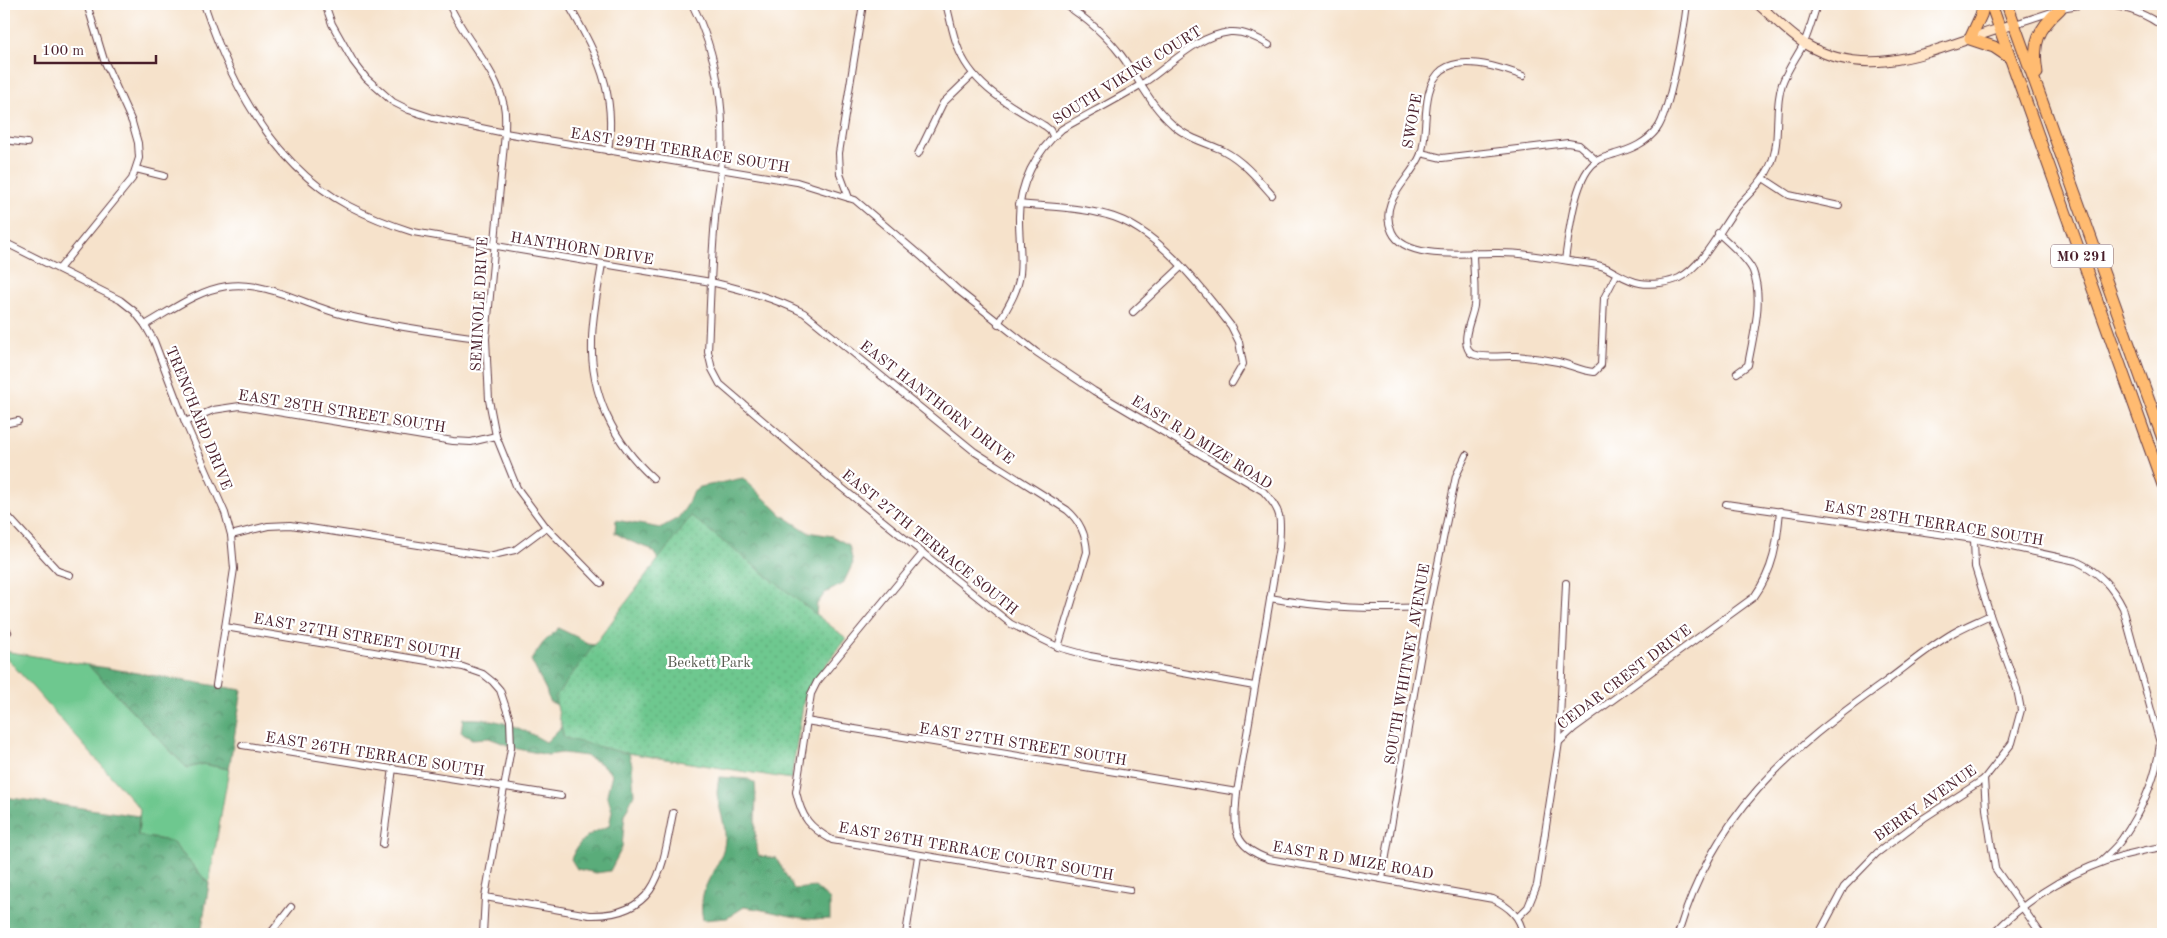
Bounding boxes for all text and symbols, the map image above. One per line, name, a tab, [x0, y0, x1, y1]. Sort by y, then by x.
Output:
street label: SOUTH VIKING COURT	[1051, 24, 1205, 128]
scale bar	[35, 32, 156, 64]
text: 100 m	[42, 44, 84, 59]
street label: SWOPE	[1401, 93, 1426, 150]
street label: EAST 29TH TERRACE SOUTH	[569, 127, 791, 176]
street label: HANTHORN DRIVE	[509, 231, 654, 268]
street label: SEMINOLE DRIVE	[469, 236, 492, 372]
road number: MO 291	[2051, 245, 2113, 268]
street label: EAST HANTHORN DRIVE	[856, 339, 1016, 468]
street label: TRENCHARD DRIVE	[162, 345, 233, 493]
street label: EAST 28TH STREET SOUTH	[237, 389, 447, 436]
street label: EAST R D MIZE ROAD	[1128, 394, 1274, 493]
street label: EAST 27TH TERRACE SOUTH	[838, 468, 1020, 619]
street label: EAST 28TH TERRACE SOUTH	[1823, 500, 2045, 549]
street label: SOUTH WHITNEY AVENUE	[1383, 563, 1434, 766]
street label: EAST 27TH STREET SOUTH	[252, 612, 462, 663]
street label: CEDAR CREST DRIVE	[1555, 623, 1695, 733]
park label: Beckett Park	[667, 656, 751, 671]
street label: EAST 27TH STREET SOUTH	[918, 722, 1128, 769]
street label: EAST 26TH TERRACE SOUTH	[264, 731, 486, 780]
street label: BERRY AVENUE	[1872, 763, 1980, 845]
street label: EAST 26TH TERRACE COURT SOUTH	[837, 821, 1115, 884]
street label: EAST R D MIZE ROAD	[1271, 840, 1434, 883]

